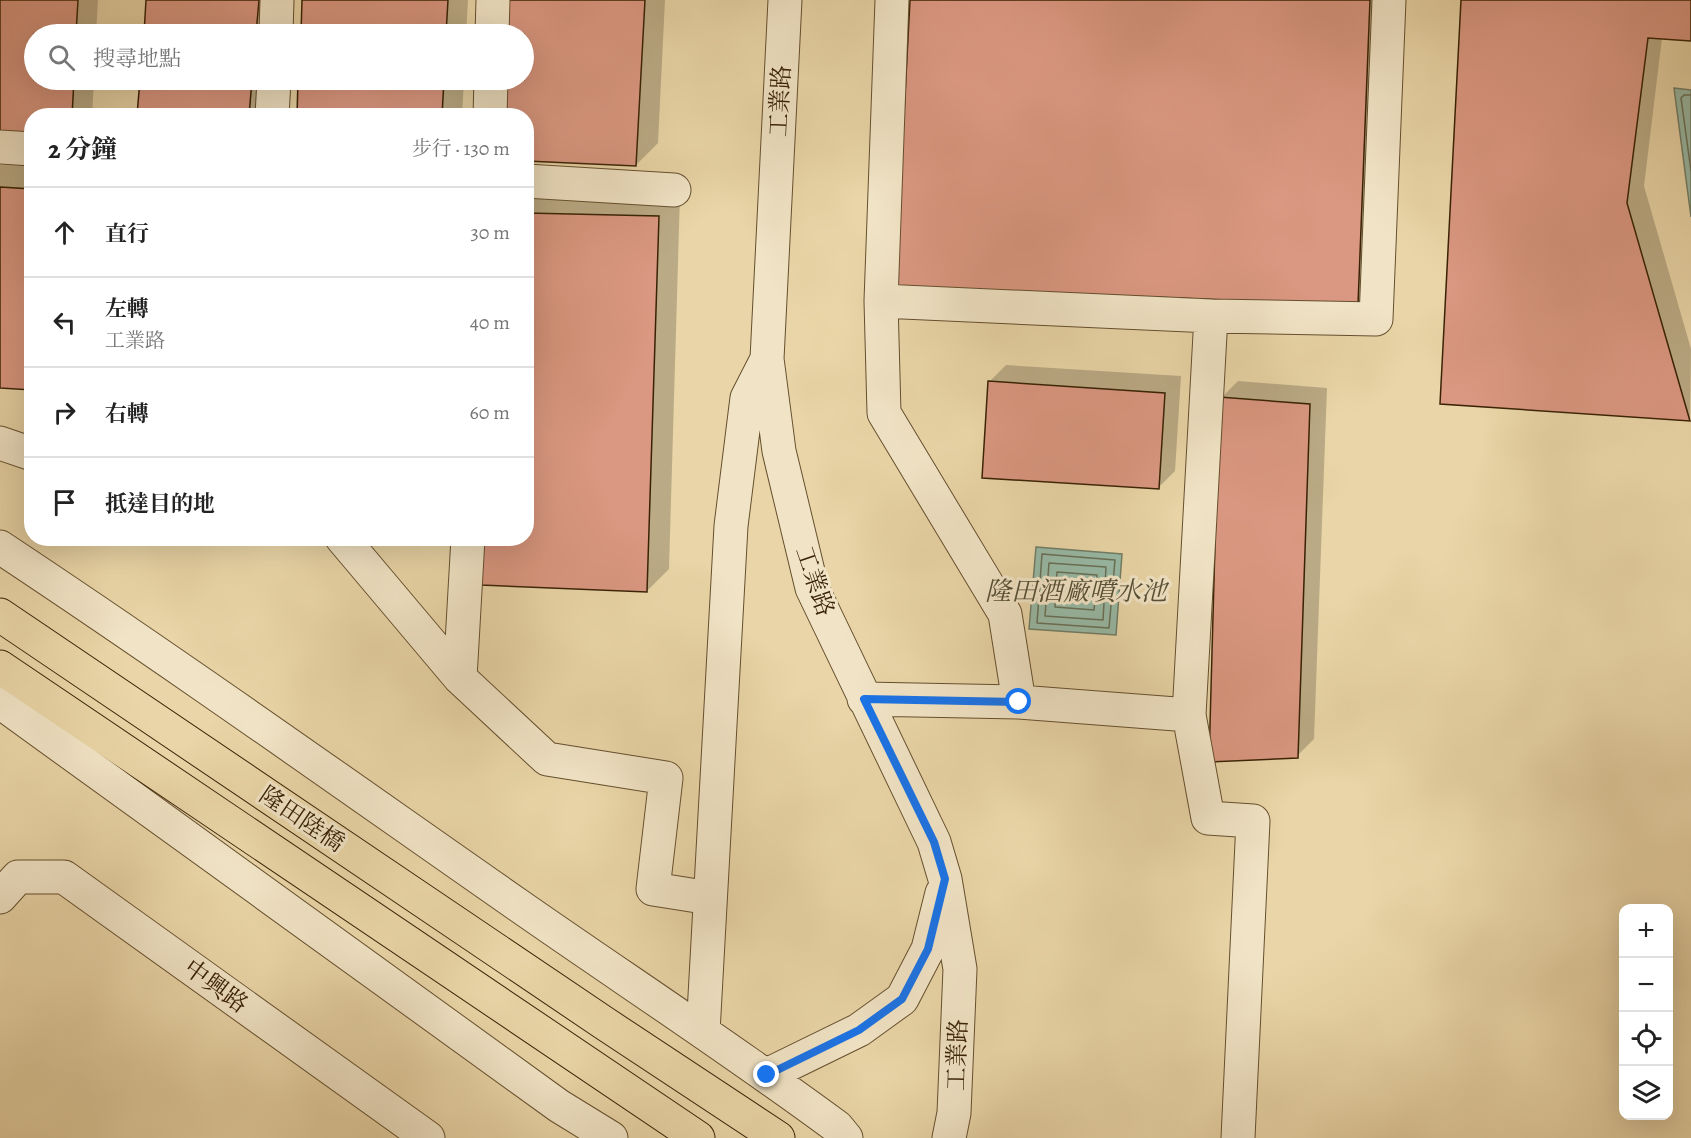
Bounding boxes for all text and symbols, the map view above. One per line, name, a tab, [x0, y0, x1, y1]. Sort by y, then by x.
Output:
search box	[24, 24, 534, 90]
icon: search	[45, 41, 78, 74]
text: 搜尋地點	[93, 44, 181, 74]
street label: 工業路	[762, 64, 798, 138]
text: 2 分鐘	[48, 132, 117, 167]
text: 步行 · 130 m	[412, 135, 510, 162]
icon: ahead	[48, 216, 81, 249]
text: 直行	[105, 219, 149, 249]
text: 30 m	[470, 219, 510, 246]
text: 左轉	[105, 294, 149, 324]
icon: left	[48, 306, 81, 339]
text: 40 m	[470, 309, 510, 336]
text: 工業路	[105, 327, 165, 354]
icon: right	[48, 396, 81, 429]
text: 右轉	[105, 399, 149, 429]
text: 60 m	[470, 399, 510, 426]
icon: arrive	[48, 486, 81, 519]
text: 抵達目的地	[105, 489, 215, 519]
street label: 工業路	[788, 542, 842, 620]
water label: 隆田酒廠噴水池	[985, 574, 1170, 609]
route start	[1005, 688, 1031, 714]
street label: 隆田陸橋	[253, 779, 351, 859]
map controls	[1619, 904, 1673, 1120]
button: +	[1619, 904, 1673, 958]
street label: 中興路	[177, 952, 255, 1020]
button: −	[1619, 958, 1673, 1012]
button: locate	[1619, 1012, 1673, 1066]
street label: 工業路	[940, 1018, 974, 1092]
route end	[753, 1061, 779, 1087]
button: layers	[1619, 1066, 1673, 1120]

